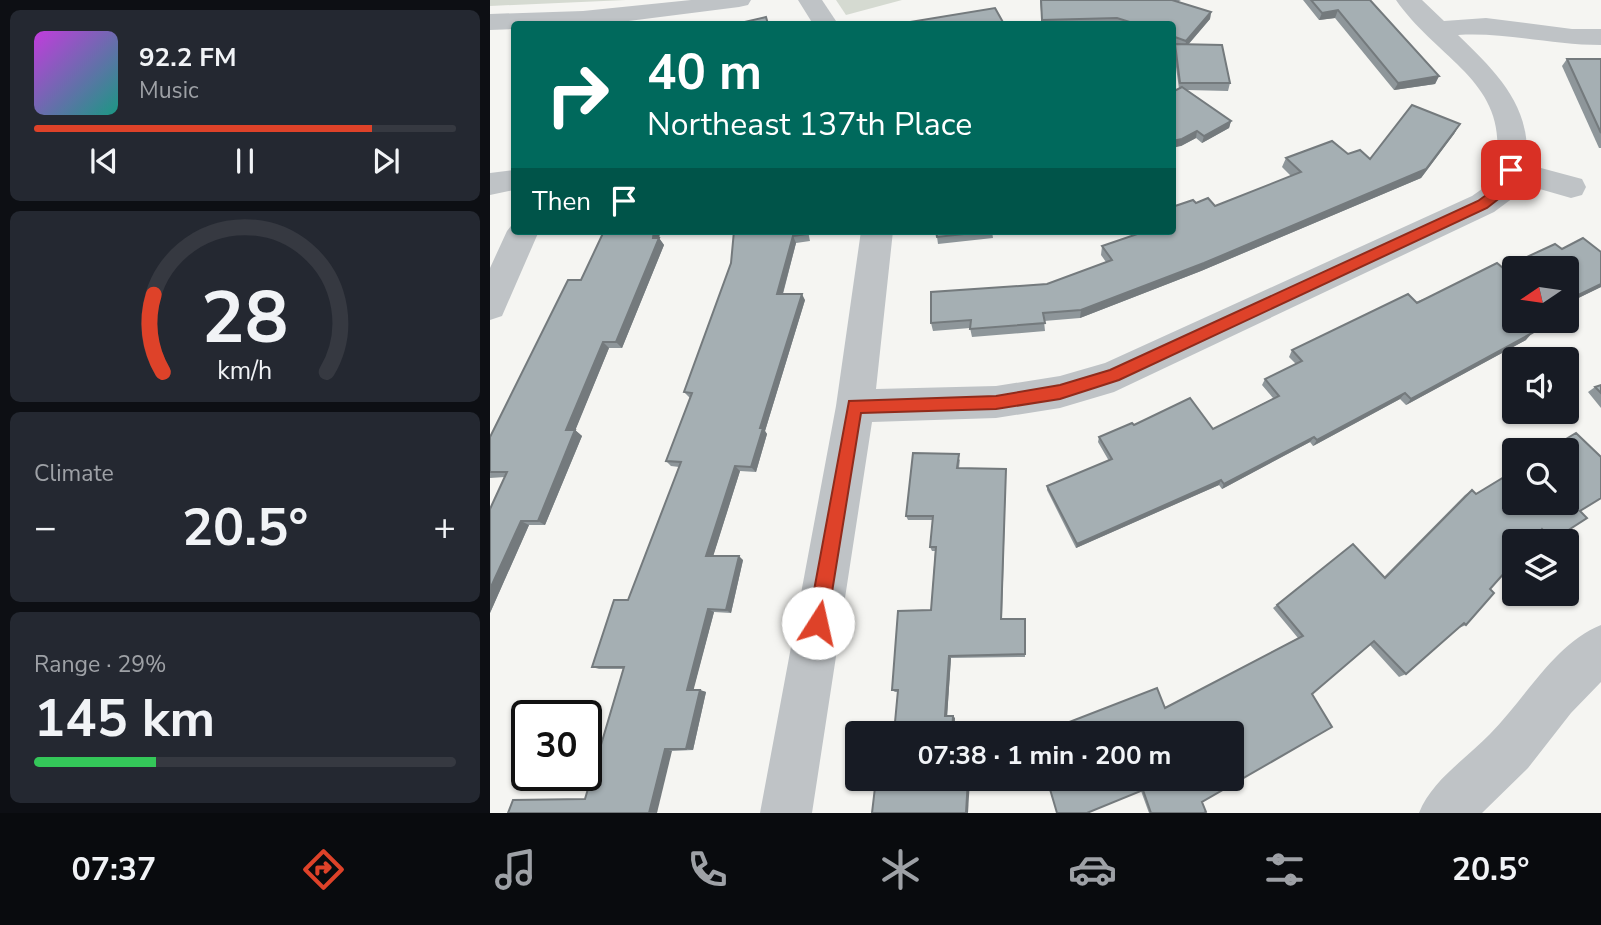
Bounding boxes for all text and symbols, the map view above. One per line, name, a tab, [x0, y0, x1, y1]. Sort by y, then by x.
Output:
text: 40 m	[647, 39, 762, 106]
text: 92.2 FM	[139, 40, 236, 75]
icon: right	[532, 49, 623, 140]
text: Music	[139, 75, 199, 106]
text: Northeast 137th Place	[647, 103, 972, 146]
pin	[1481, 140, 1541, 200]
icon: previous	[85, 142, 123, 180]
icon: pause	[226, 142, 264, 180]
icon: next	[367, 142, 405, 180]
icon: arrive	[1492, 151, 1530, 189]
icon: arrive	[605, 182, 643, 220]
text: Then	[532, 184, 591, 219]
north arrow	[1502, 256, 1578, 332]
map controls	[1502, 256, 1579, 606]
text: 28	[201, 269, 289, 369]
button: sound	[1502, 347, 1579, 424]
text: km/h	[217, 354, 273, 388]
button: search	[1502, 438, 1579, 515]
text: Climate	[34, 458, 114, 489]
text: 20.5°	[182, 492, 308, 563]
text: −	[34, 502, 57, 553]
text: +	[433, 502, 456, 553]
button: layers	[1502, 529, 1579, 606]
position arrow	[781, 586, 855, 660]
text: Range · 29%	[34, 649, 166, 680]
text: 145 km	[34, 683, 215, 754]
speed limit sign: 30	[511, 700, 602, 791]
text: 07:38 · 1 min · 200 m	[918, 738, 1171, 773]
icon: directions	[299, 845, 348, 894]
icon: music	[491, 845, 540, 894]
icon: phone	[683, 845, 732, 894]
icon: climate	[876, 845, 925, 894]
icon: car	[1068, 845, 1117, 894]
icon: filters	[1260, 845, 1309, 894]
text: 07:37	[72, 848, 156, 891]
text: 20.5°	[1452, 848, 1529, 891]

